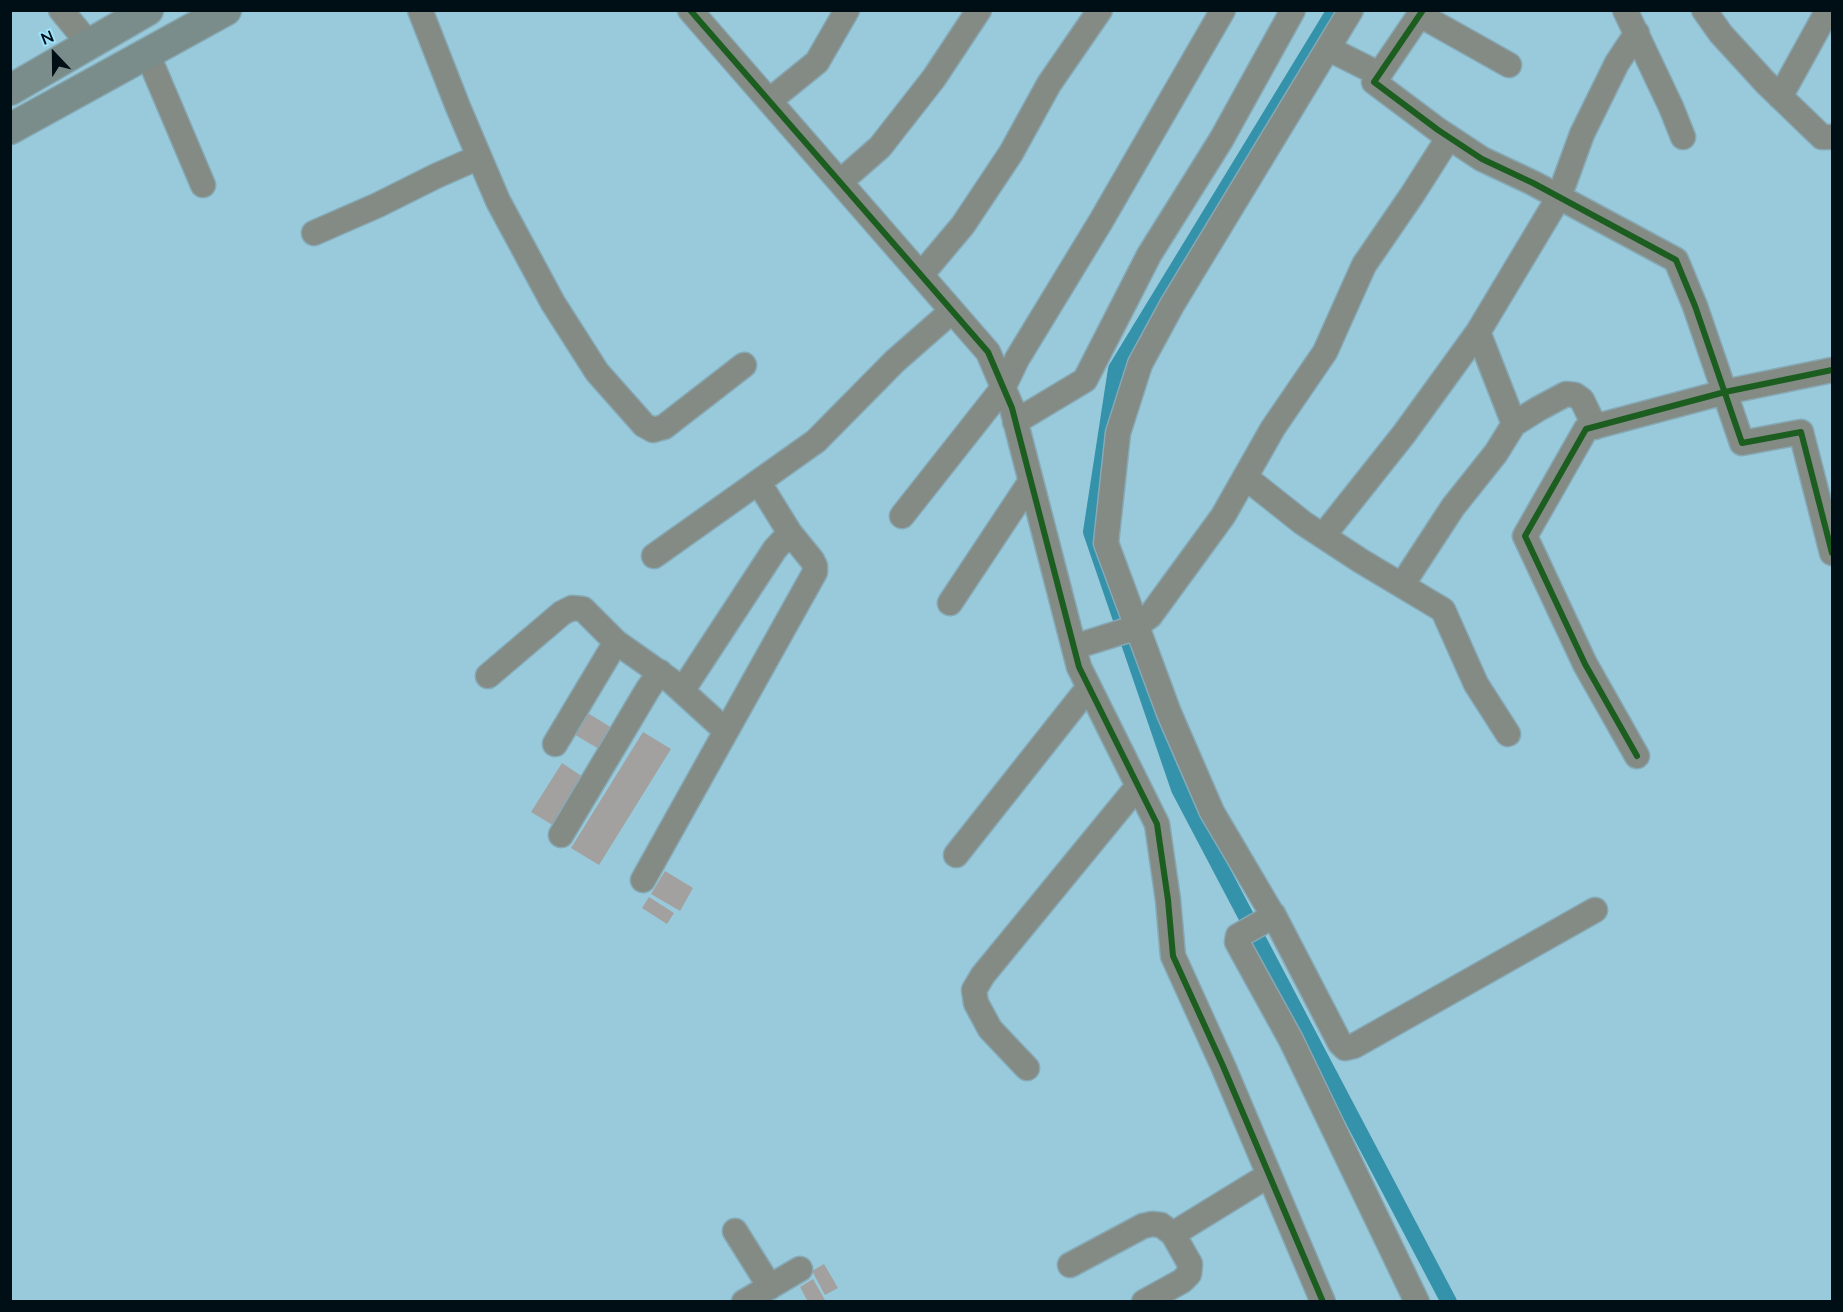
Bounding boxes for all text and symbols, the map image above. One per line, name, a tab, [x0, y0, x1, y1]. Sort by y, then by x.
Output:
north arrow	[24, 24, 84, 84]
text: N	[38, 26, 56, 48]

